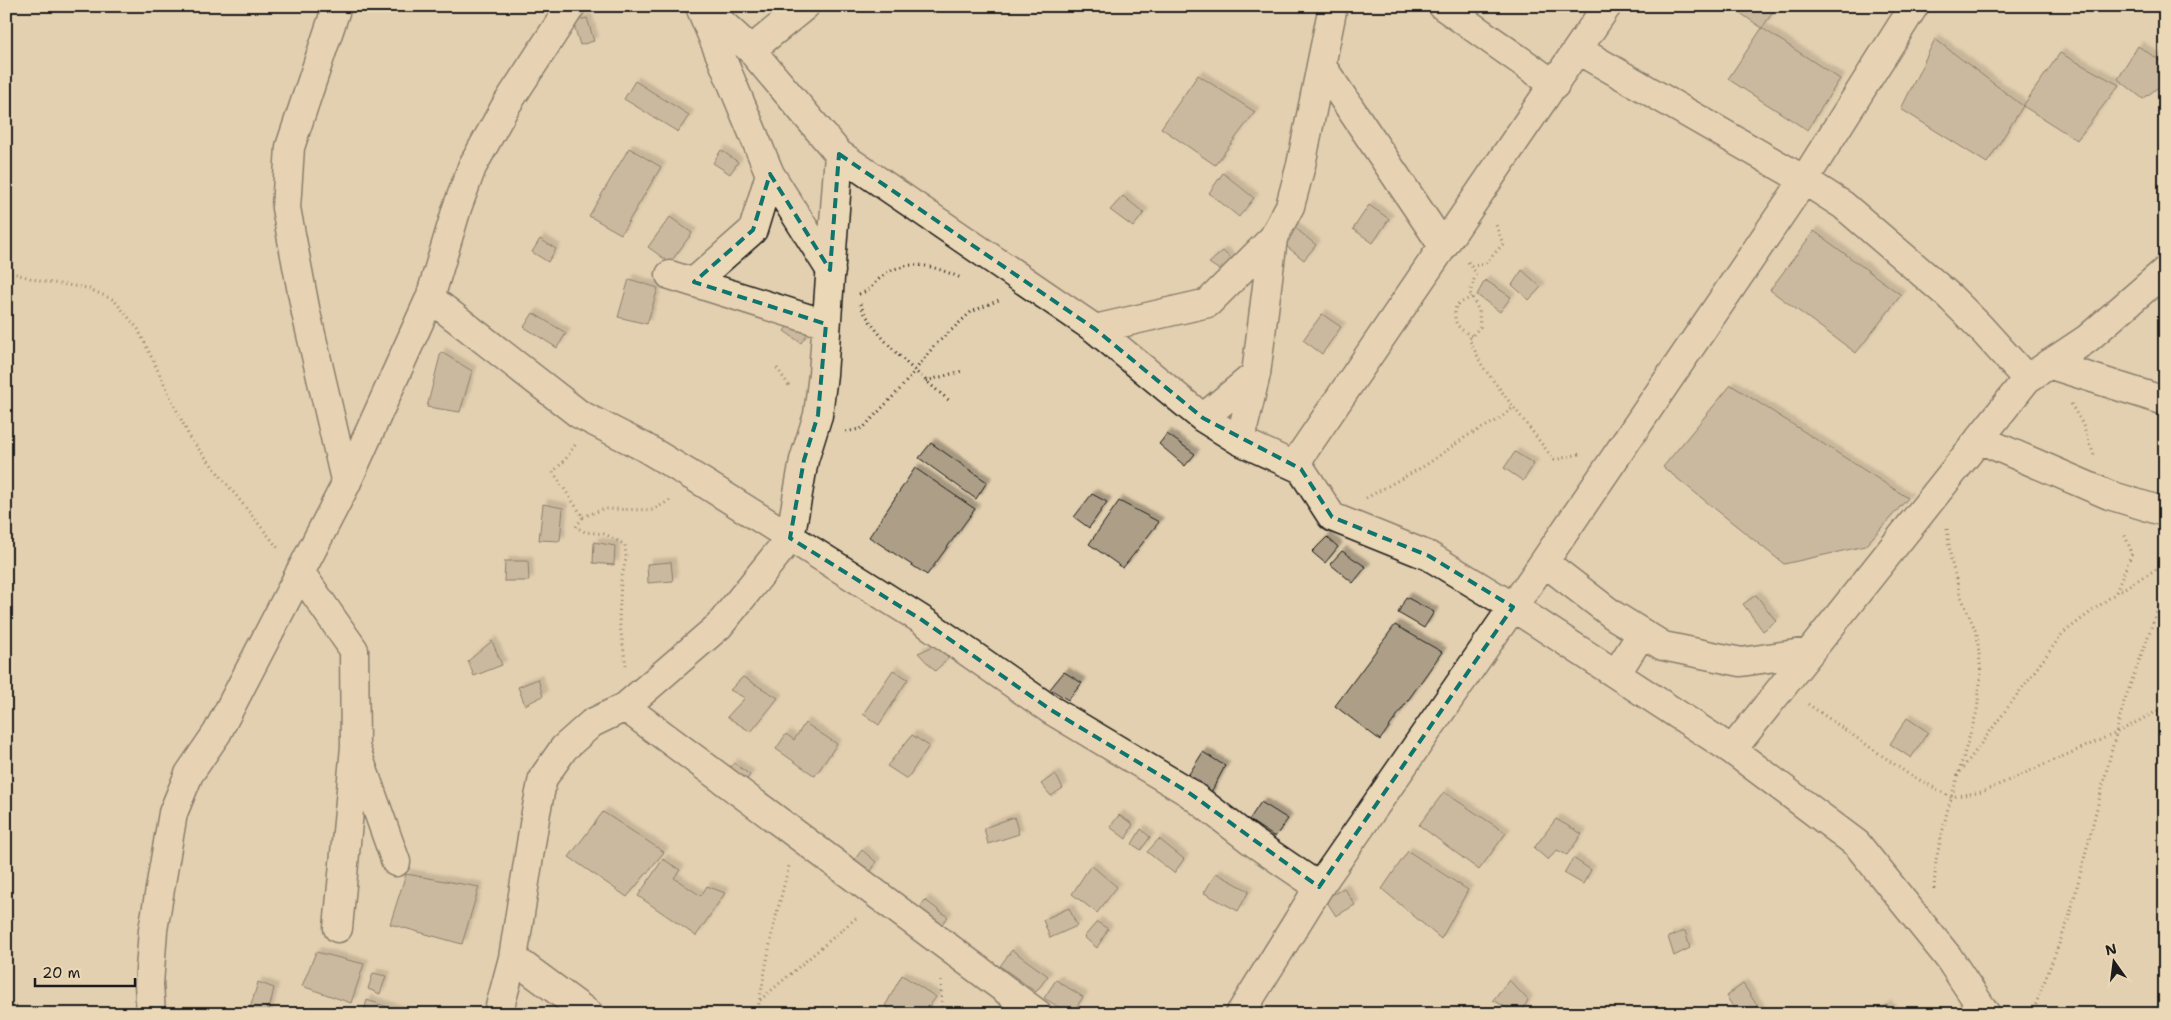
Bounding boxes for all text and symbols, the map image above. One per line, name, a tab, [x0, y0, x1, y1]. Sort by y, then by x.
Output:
north arrow	[2088, 938, 2138, 988]
text: N	[2103, 939, 2118, 959]
scale bar	[35, 955, 135, 987]
text: 20 m	[42, 963, 81, 983]

